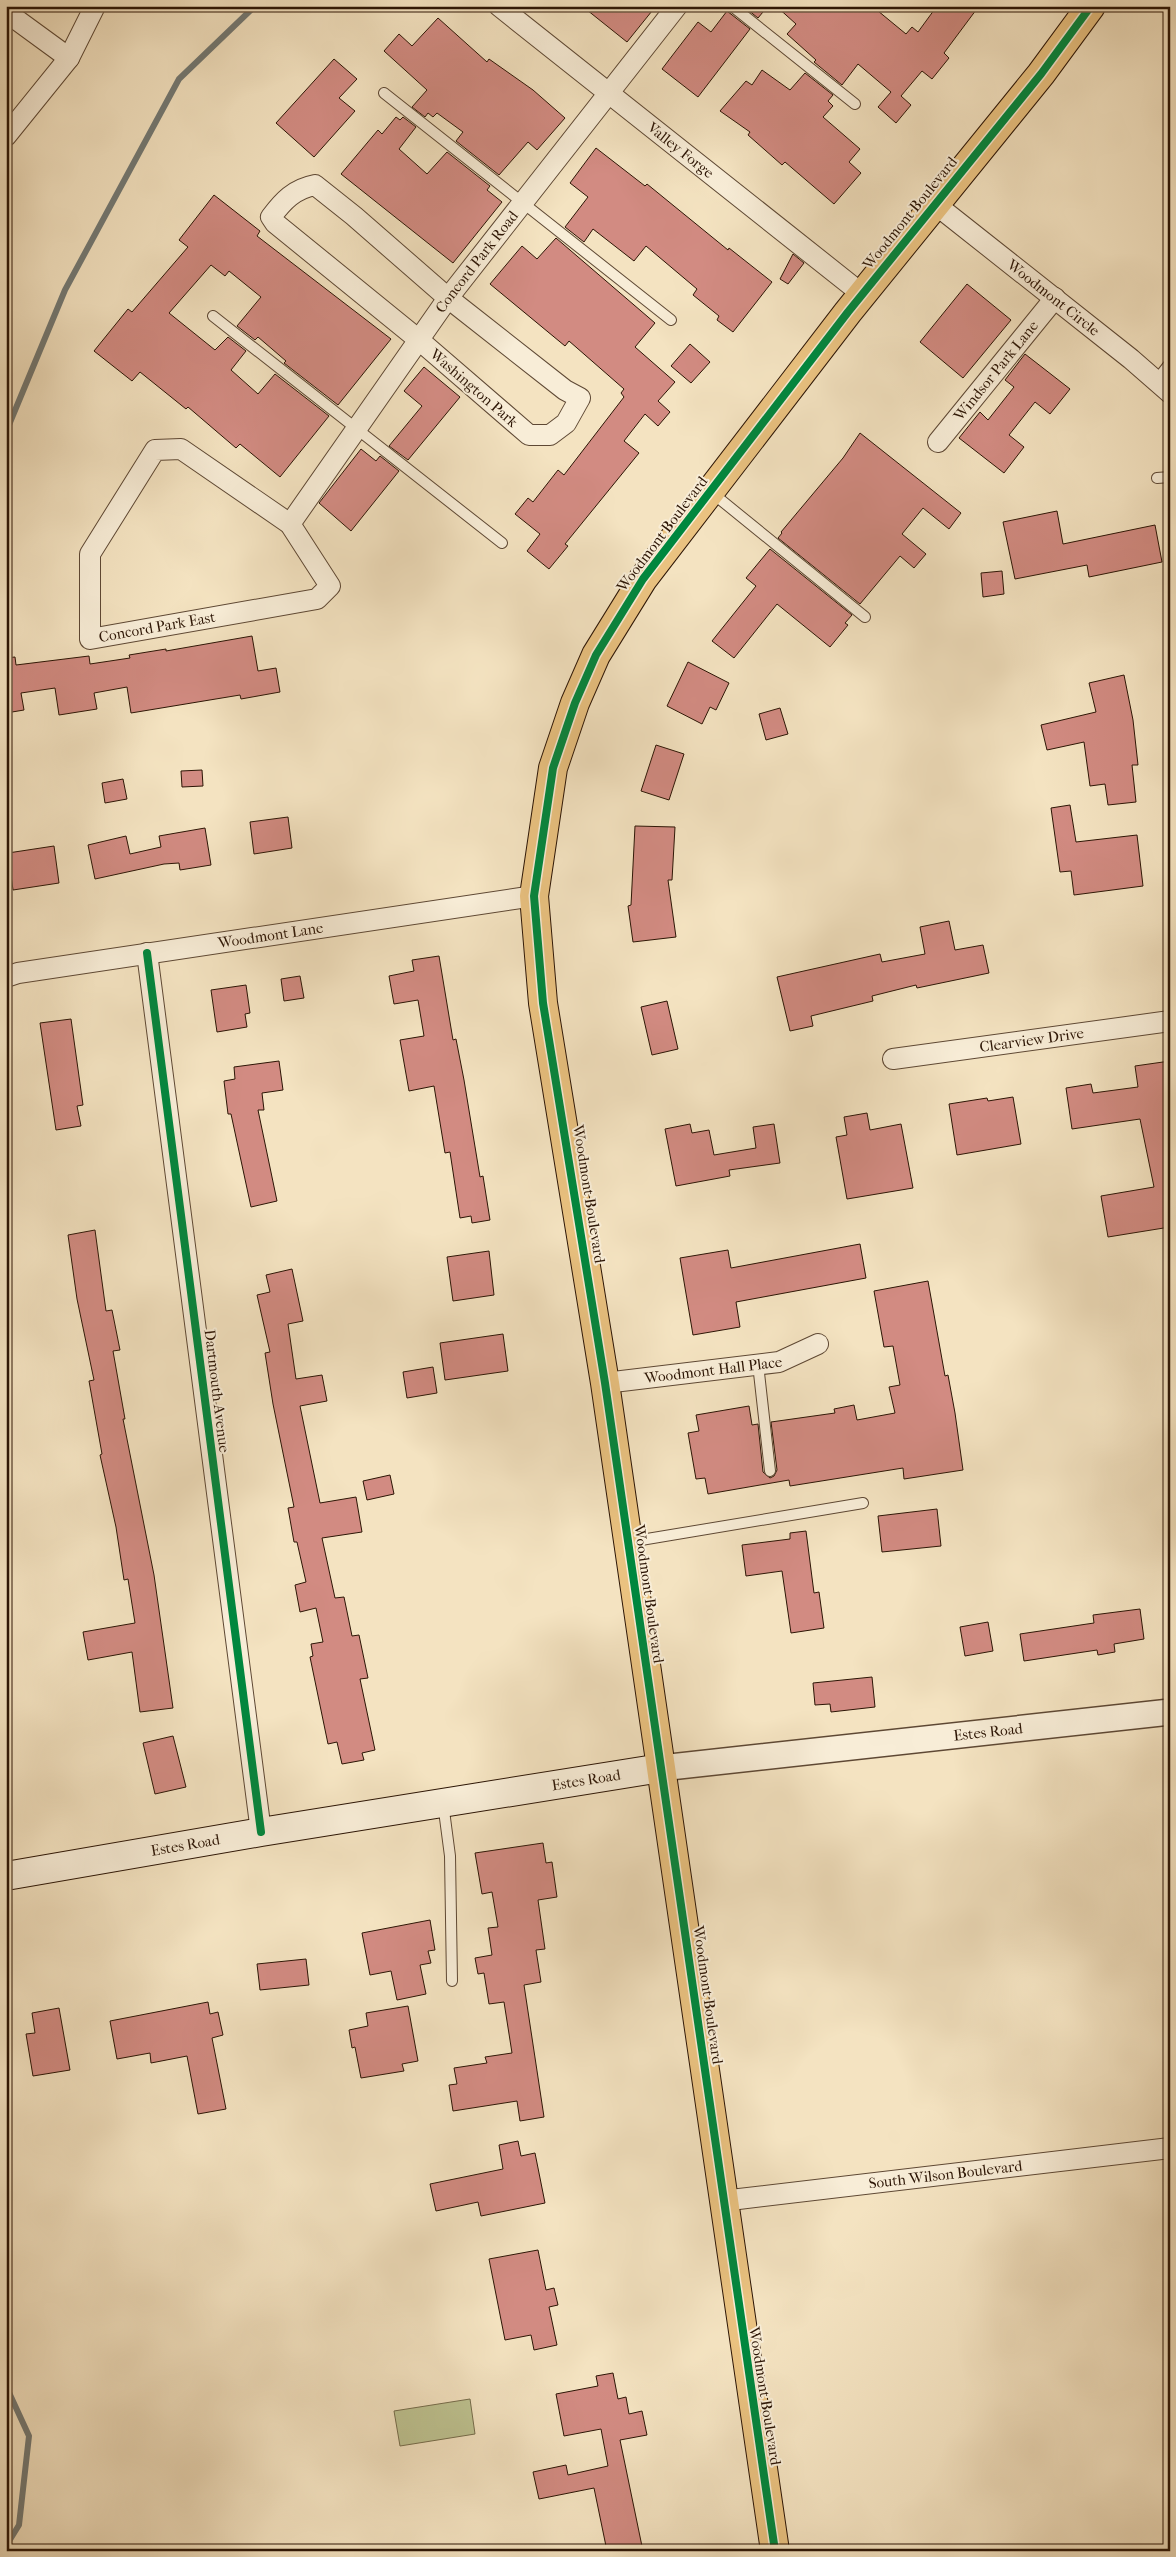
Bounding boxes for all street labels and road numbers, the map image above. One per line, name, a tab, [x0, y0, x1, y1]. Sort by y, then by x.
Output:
street label: Valley Forge	[643, 118, 718, 182]
street label: Woodmont Boulevard	[858, 152, 962, 274]
street label: Concord Park Road	[431, 206, 523, 316]
street label: Woodmont Circle	[1003, 255, 1104, 340]
street label: Windsor Park Lane	[949, 316, 1042, 425]
street label: Washington Park	[426, 344, 522, 431]
street label: Woodmont Boulevard	[612, 472, 712, 596]
street label: Concord Park East	[97, 608, 217, 646]
street label: Woodmont Lane	[216, 918, 325, 952]
street label: Clearview Drive	[978, 1024, 1086, 1056]
street label: Woodmont Boulevard	[569, 1123, 609, 1265]
street label: Dartmouth Avenue	[201, 1328, 234, 1454]
street label: Woodmont Hall Place	[642, 1353, 784, 1387]
street label: Woodmont Boulevard	[630, 1523, 668, 1665]
street label: Estes Road	[952, 1719, 1024, 1745]
street label: Estes Road	[550, 1765, 623, 1794]
street label: Estes Road	[149, 1830, 222, 1860]
street label: Woodmont Boulevard	[689, 1924, 727, 2066]
street label: South Wilson Boulevard	[868, 2156, 1024, 2193]
street label: Woodmont Boulevard	[745, 2325, 785, 2467]

